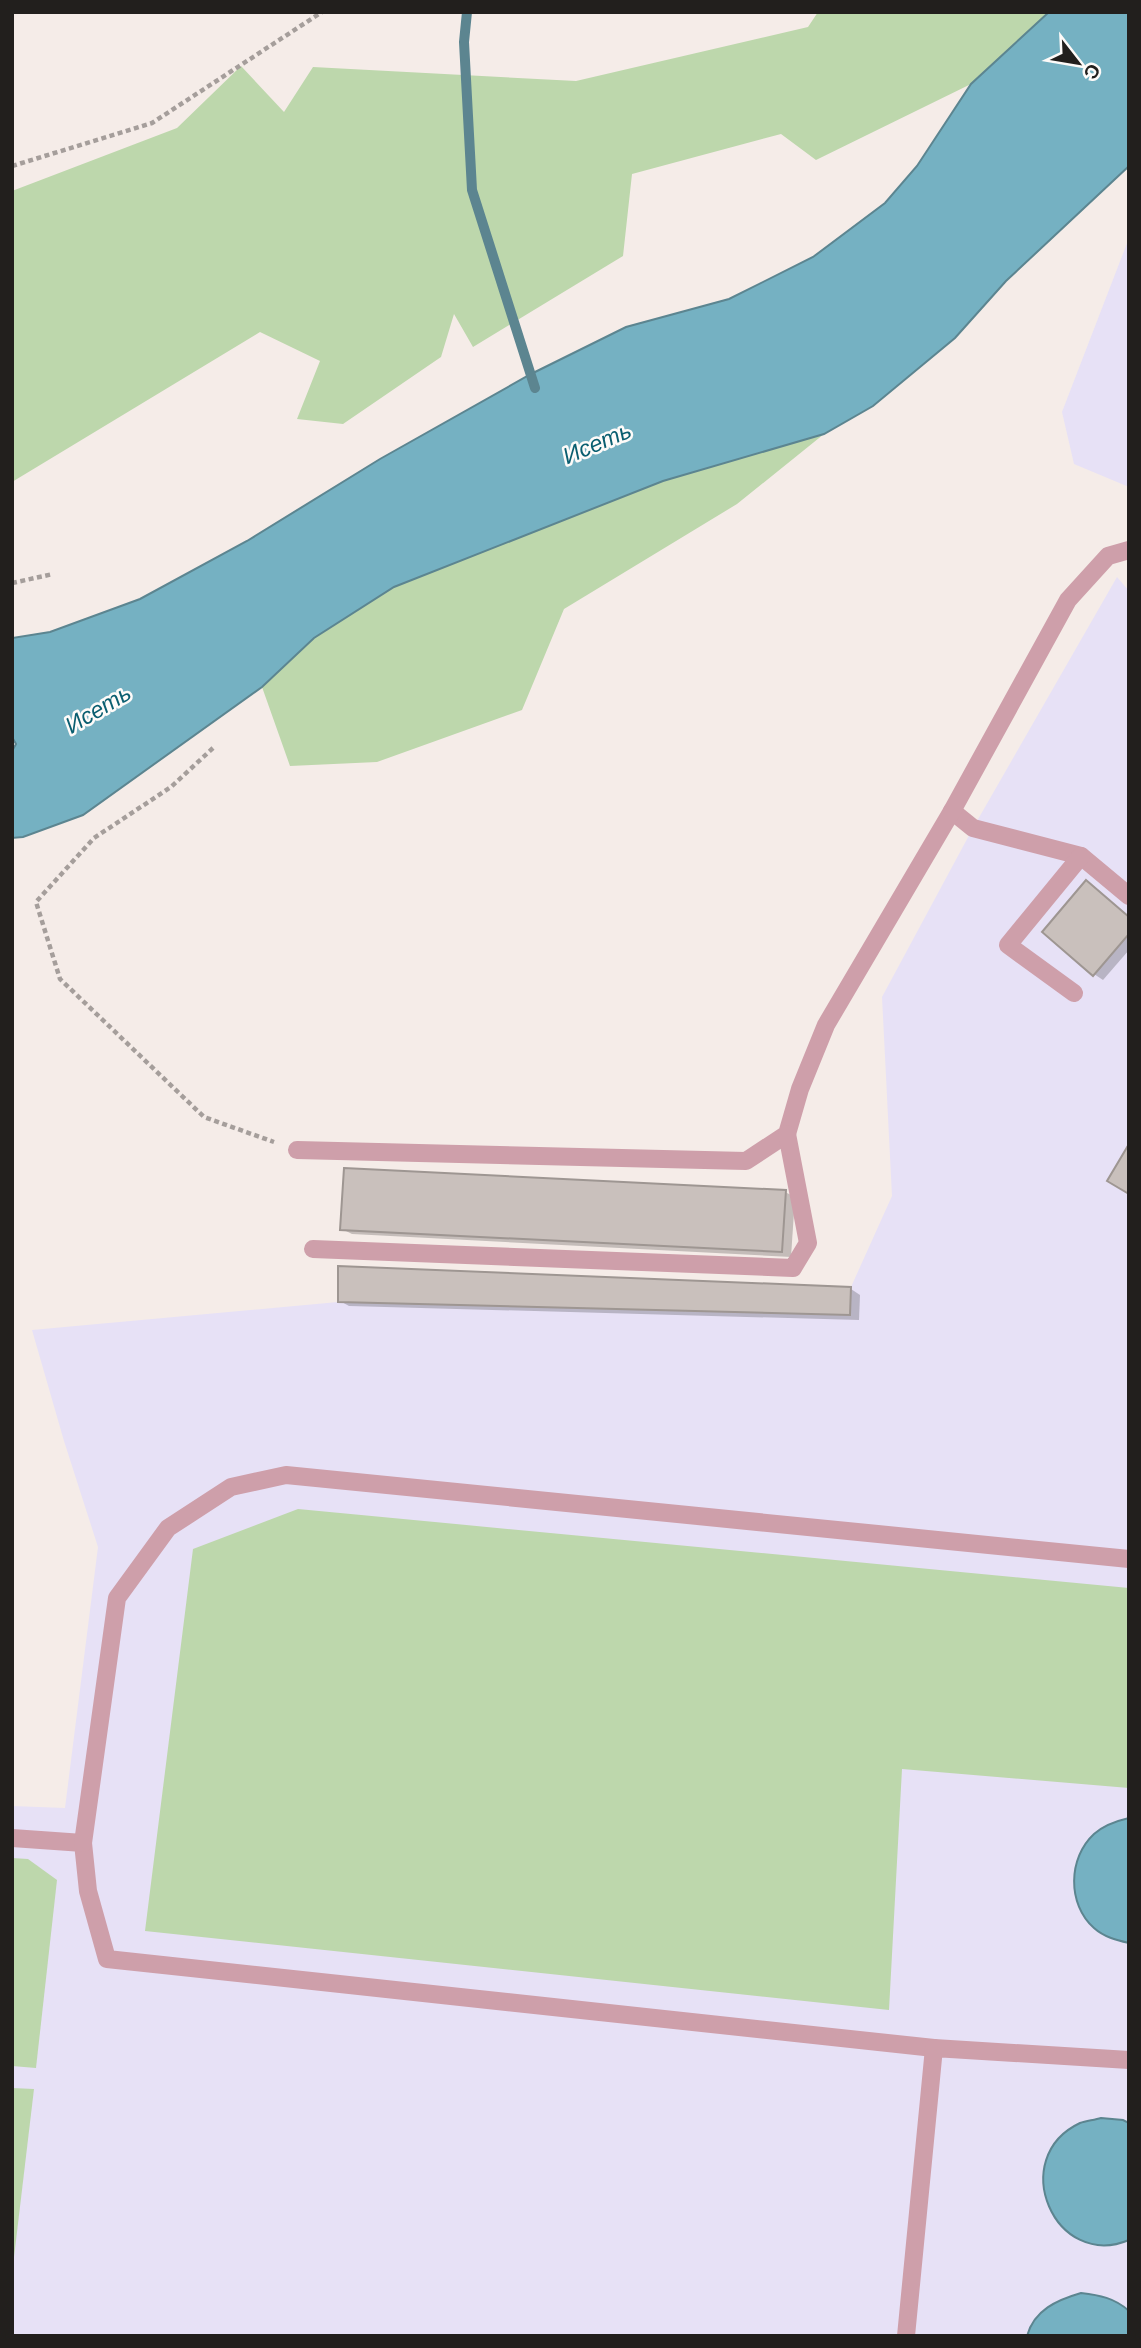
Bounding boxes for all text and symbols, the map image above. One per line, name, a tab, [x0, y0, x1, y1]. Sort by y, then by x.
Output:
north arrow	[1043, 28, 1113, 98]
text: С	[1079, 60, 1105, 83]
water label: Исеть	[559, 417, 635, 469]
water label: Исеть	[61, 679, 135, 739]

